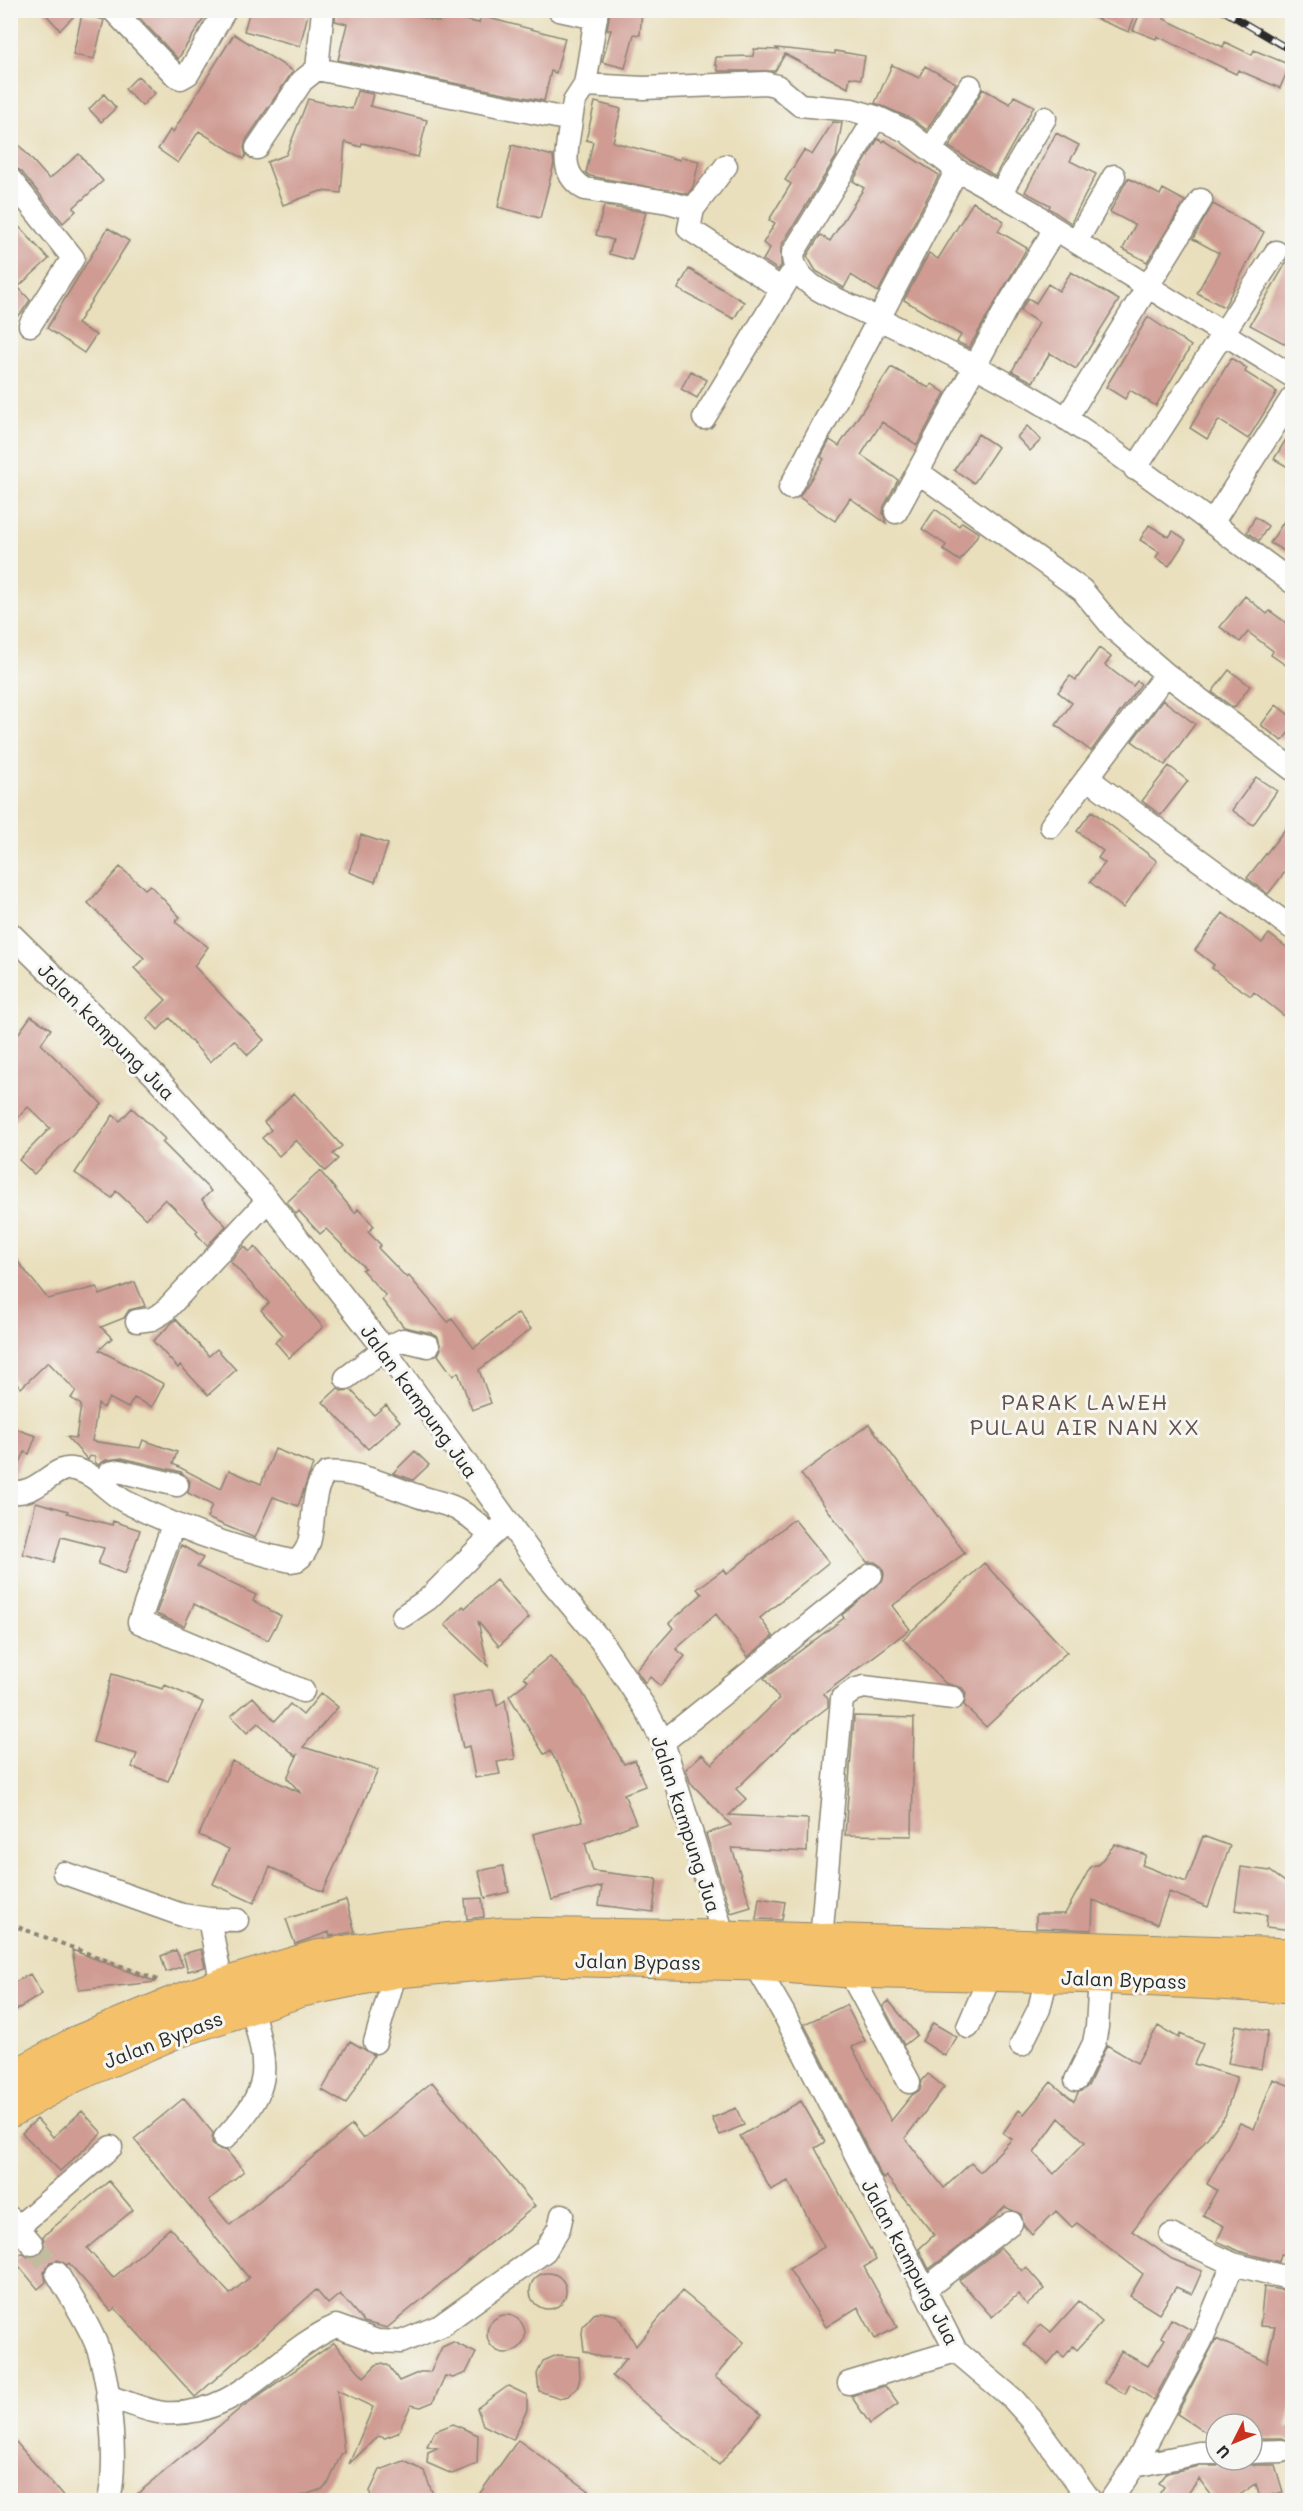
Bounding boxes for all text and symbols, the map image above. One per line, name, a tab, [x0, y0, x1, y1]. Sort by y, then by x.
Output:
street label: Jalan kampung Jua	[33, 957, 181, 1105]
street label: Jalan kampung Jua	[355, 1319, 485, 1483]
district label: PARAK LAWEH PULAU AIR NAN XX	[970, 1387, 1200, 1441]
street label: Jalan kampung Jua	[646, 1732, 728, 1916]
street label: Jalan Bypass	[575, 1947, 701, 1975]
street label: Jalan Bypass	[1061, 1964, 1187, 1994]
street label: Jalan Bypass	[100, 2004, 226, 2074]
street label: Jalan kampung Jua	[856, 2175, 966, 2349]
north arrow	[1204, 2412, 1264, 2472]
text: U	[1211, 2441, 1234, 2464]

